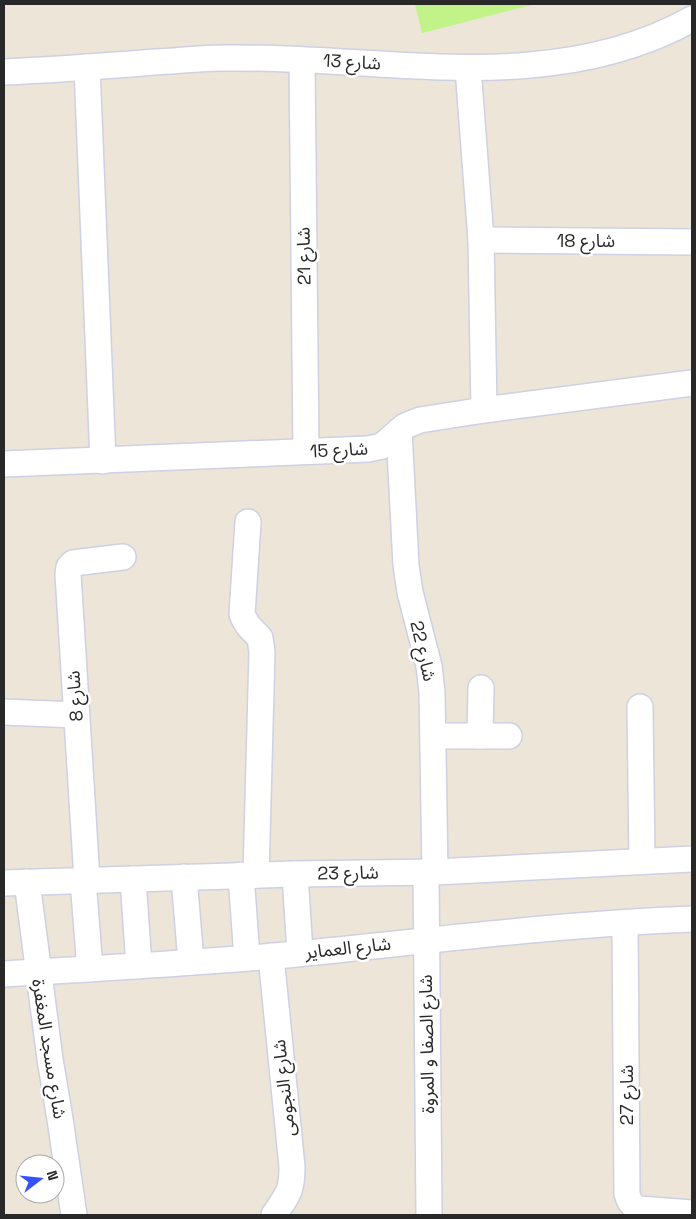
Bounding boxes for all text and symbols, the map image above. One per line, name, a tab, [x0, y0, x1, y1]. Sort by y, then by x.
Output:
street label: شارع 13	[322, 48, 382, 78]
street label: شارع 21	[291, 227, 319, 285]
street label: شارع 18	[557, 229, 615, 255]
street label: شارع 15	[309, 436, 369, 465]
street label: شارع 22	[402, 618, 442, 684]
street label: شارع 8	[61, 670, 91, 722]
street label: شارع 23	[317, 860, 379, 888]
street label: شارع العماير	[303, 932, 392, 967]
street label: شارع الصفا و المروة	[414, 974, 442, 1114]
street label: شارع مسجد المغفرة	[24, 977, 72, 1121]
street label: شارع النجومى	[267, 1038, 303, 1138]
street label: شارع 27	[615, 1065, 641, 1125]
north arrow	[15, 1154, 65, 1204]
text: N	[43, 1168, 62, 1182]

